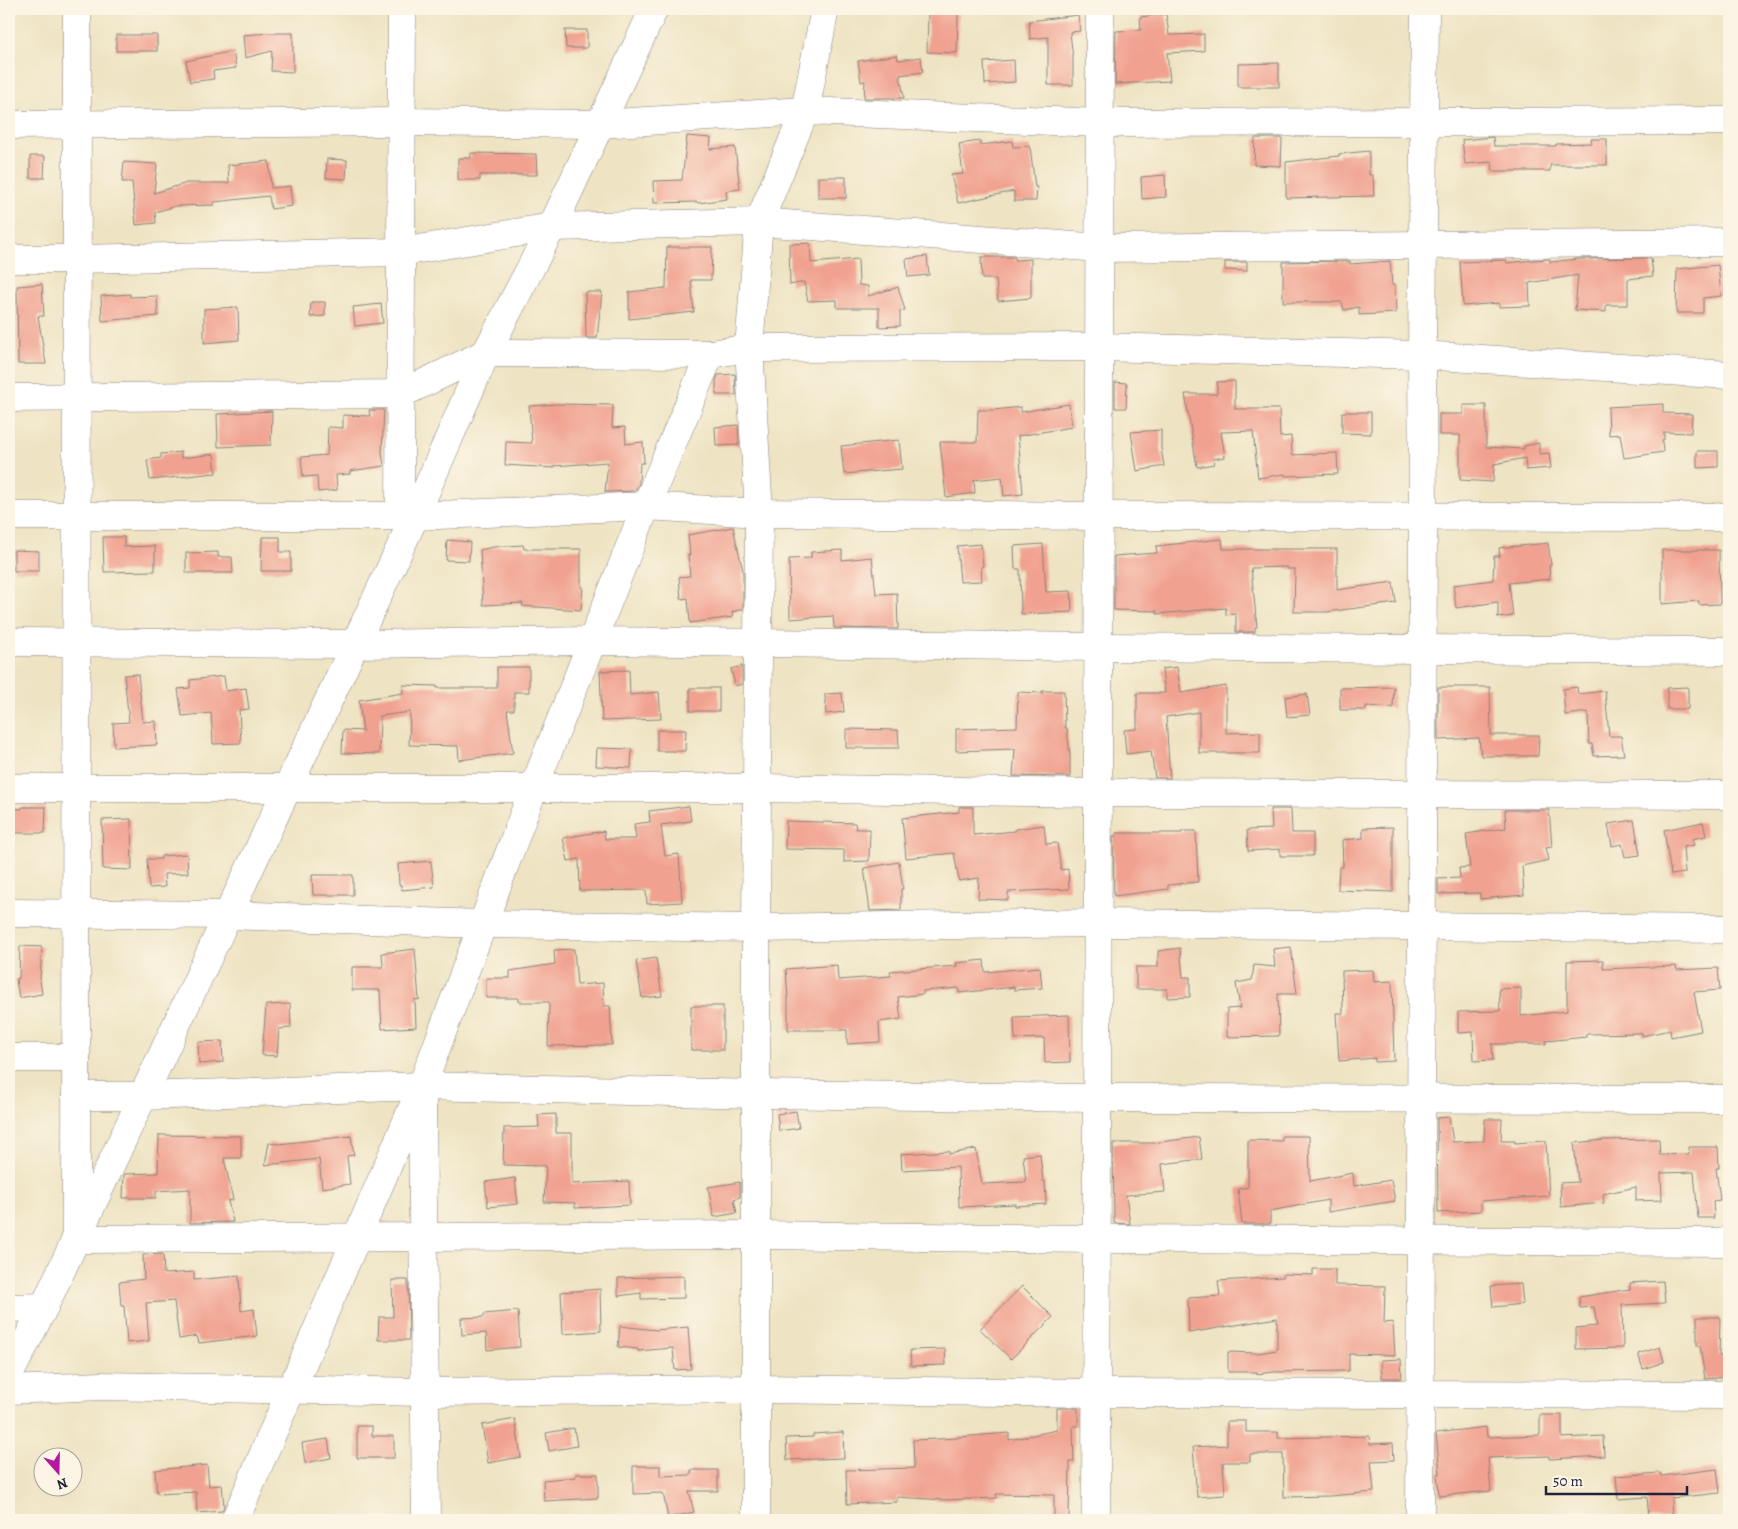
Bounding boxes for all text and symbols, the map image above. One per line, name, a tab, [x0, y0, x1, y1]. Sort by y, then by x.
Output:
north arrow	[32, 1446, 82, 1496]
scale bar	[1546, 1464, 1687, 1496]
text: 50 m	[1553, 1471, 1583, 1491]
text: N	[54, 1473, 70, 1494]

